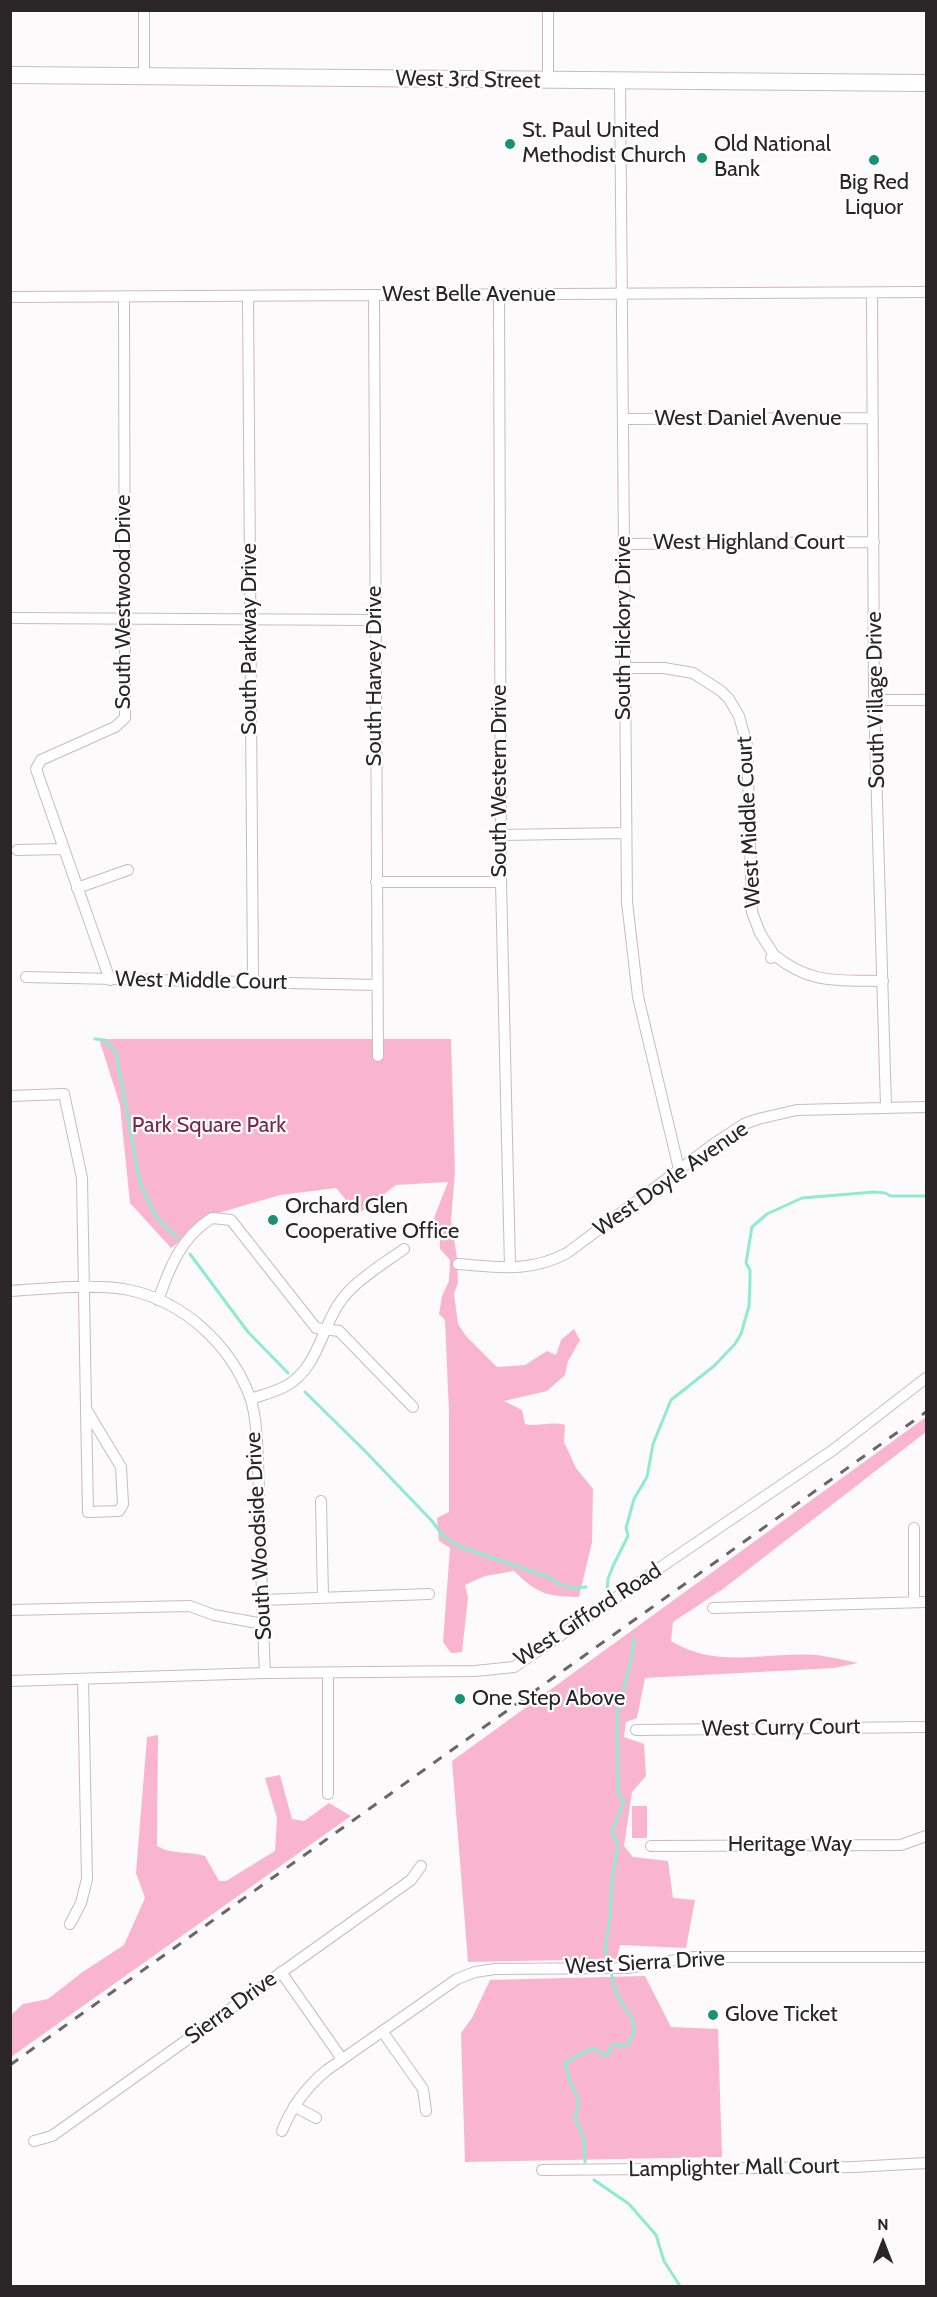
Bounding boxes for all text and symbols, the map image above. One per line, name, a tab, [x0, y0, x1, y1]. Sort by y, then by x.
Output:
street label: West 3rd Street	[395, 66, 541, 94]
place label: St. Paul United Methodist Church	[522, 118, 686, 170]
place label: Old National Bank	[714, 132, 831, 184]
marker: St. Paul United Methodist Church	[503, 137, 517, 151]
marker: Old National Bank	[695, 151, 709, 165]
marker: Big Red Liquor	[867, 153, 881, 167]
place label: Big Red Liquor	[839, 170, 909, 222]
street label: West Belle Avenue	[382, 282, 556, 308]
street label: West Daniel Avenue	[654, 406, 842, 432]
street label: South Westwood Drive	[111, 494, 137, 710]
street label: West Highland Court	[653, 530, 845, 556]
street label: South Hickory Drive	[611, 536, 637, 720]
street label: South Parkway Drive	[237, 543, 263, 735]
street label: South Harvey Drive	[362, 586, 388, 766]
street label: South Village Drive	[861, 611, 891, 789]
street label: South Western Drive	[487, 684, 513, 878]
street label: West Middle Court	[731, 735, 767, 909]
street label: West Middle Court	[115, 966, 287, 996]
park label: Park Square Park	[132, 1113, 286, 1139]
street label: West Doyle Avenue	[589, 1116, 753, 1242]
place label: Orchard Glen Cooperative Office	[285, 1194, 459, 1246]
marker: Orchard Glen Cooperative Office	[266, 1213, 280, 1227]
street label: South Woodside Drive	[240, 1431, 278, 1641]
street label: West Gifford Road	[510, 1558, 666, 1672]
place label: One Step Above	[472, 1686, 625, 1712]
marker: One Step Above	[453, 1692, 467, 1706]
street label: West Curry Court	[701, 1713, 861, 1743]
street label: Heritage Way	[728, 1832, 852, 1858]
street label: West Sierra Drive	[564, 1946, 726, 1980]
street label: Sierra Drive	[180, 1966, 282, 2050]
place label: Glove Ticket	[725, 2002, 838, 2028]
marker: Glove Ticket	[706, 2008, 720, 2022]
street label: Lamplighter Mall Court	[628, 2153, 840, 2183]
north arrow	[853, 2213, 913, 2273]
text: N	[877, 2215, 889, 2234]

